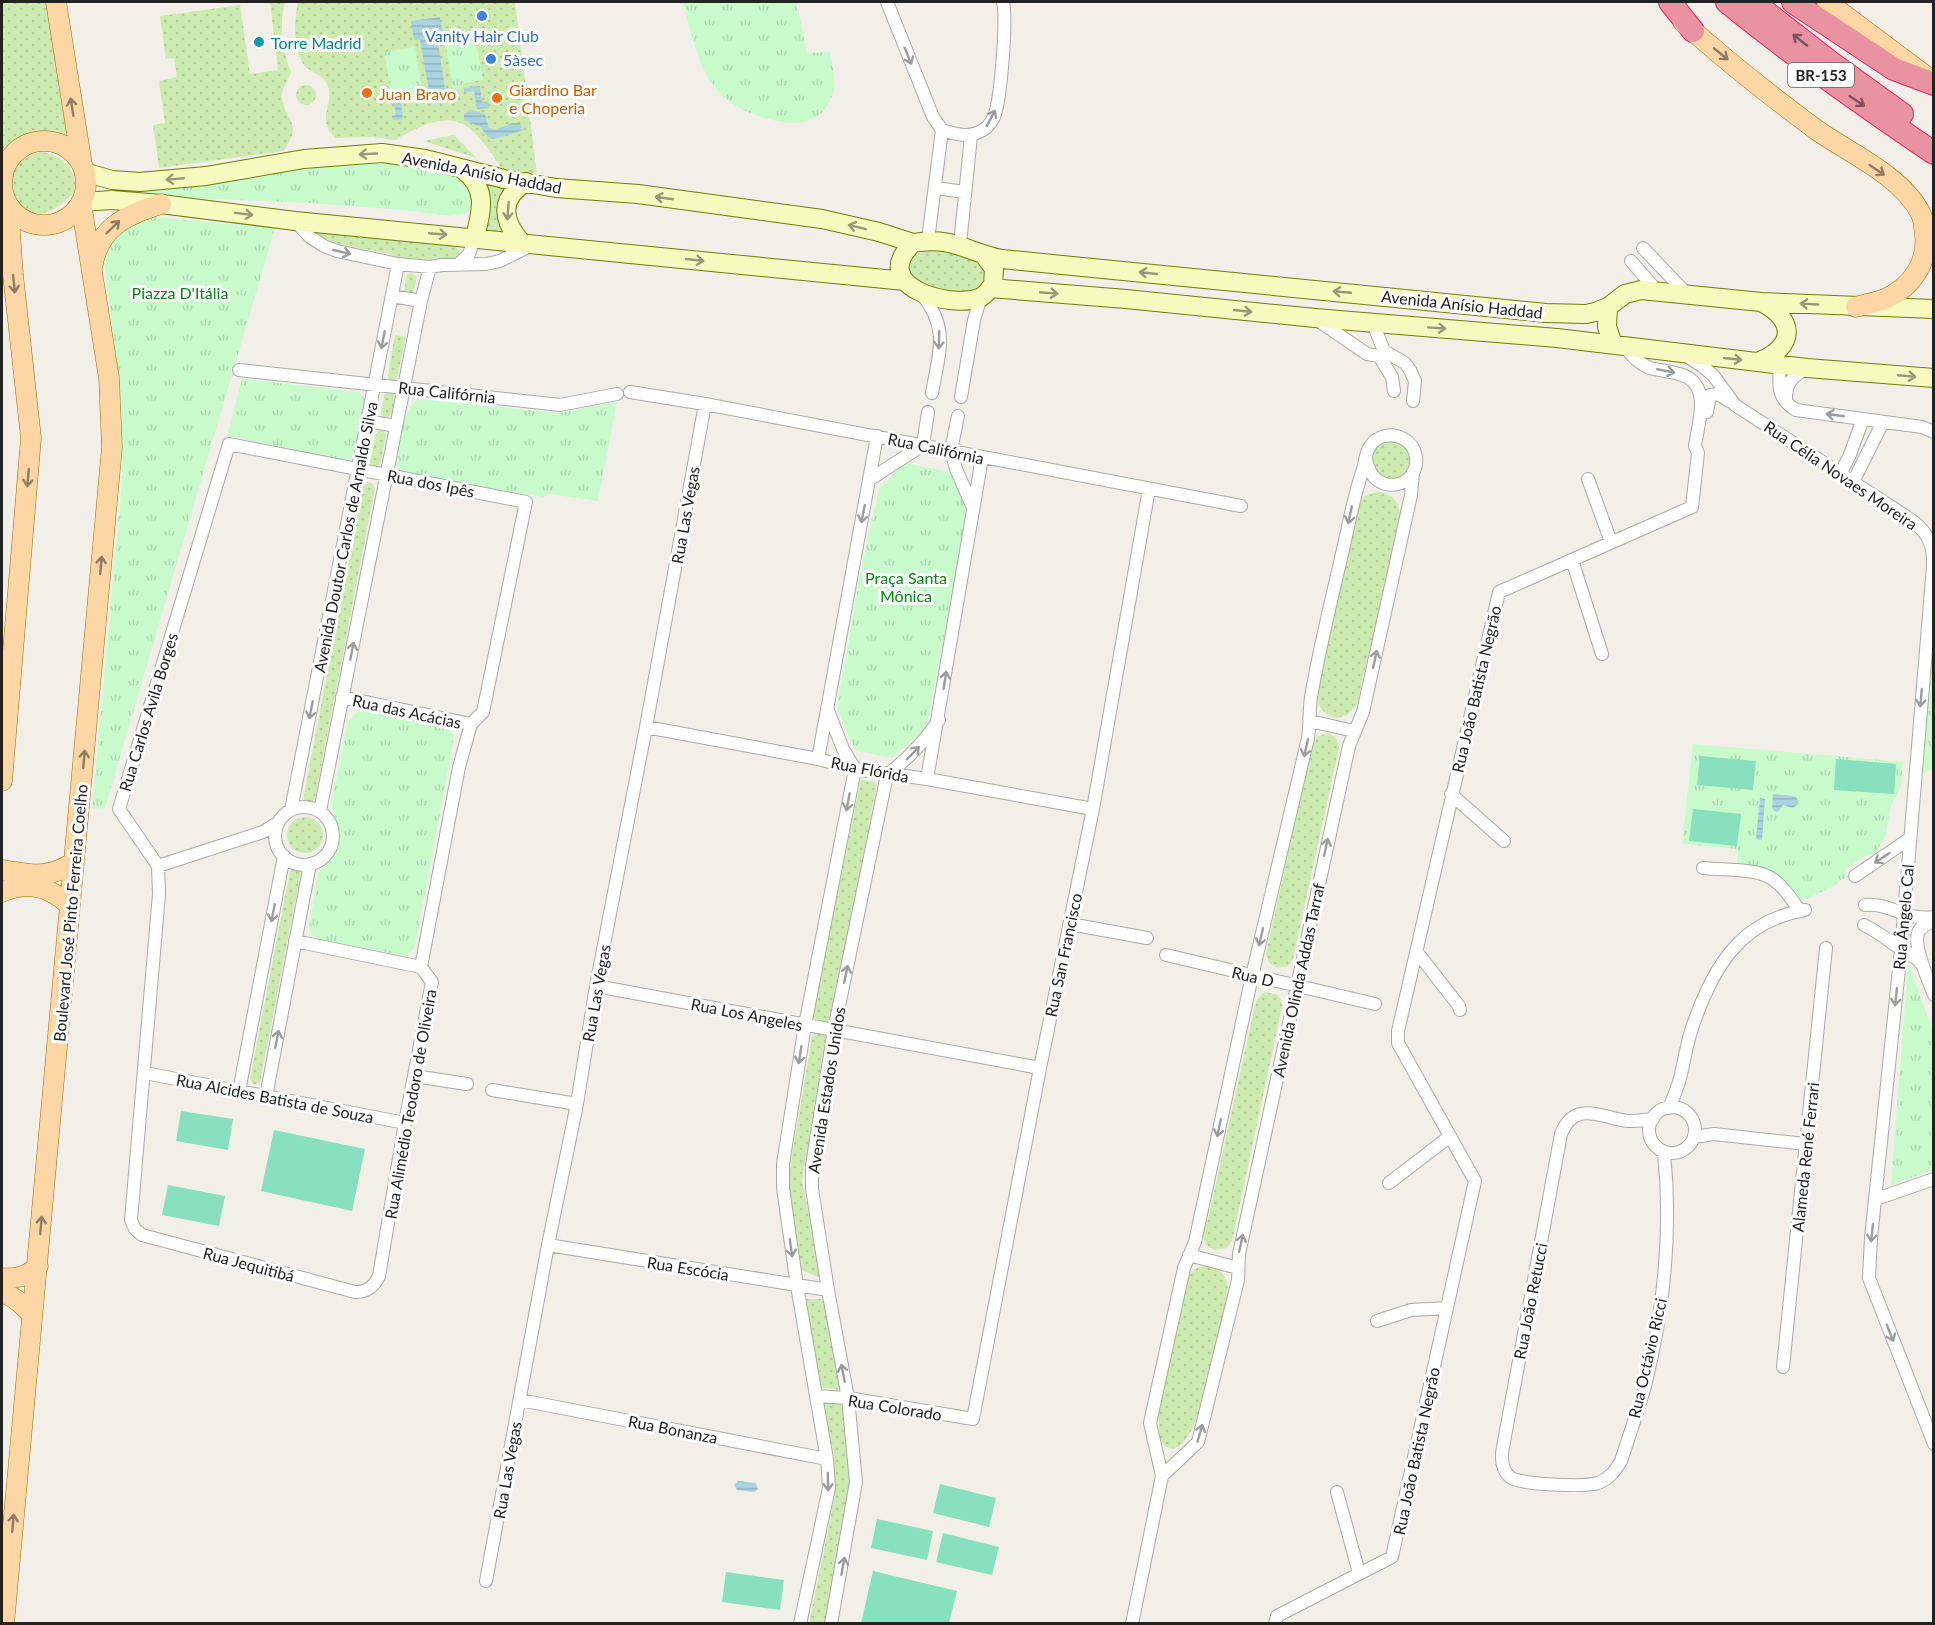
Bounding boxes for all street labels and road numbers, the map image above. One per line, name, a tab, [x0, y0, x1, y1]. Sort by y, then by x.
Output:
road number: BR-153	[1788, 63, 1854, 87]
street label: Avenida Anísio Haddad	[401, 147, 563, 197]
street label: Avenida Anísio Haddad	[1380, 286, 1544, 322]
street label: Rua Califórnia	[397, 377, 497, 407]
street label: Avenida Doutor Carlos de Arnaldo Silva	[309, 400, 381, 674]
street label: Rua Célia Novaes Moreira	[1761, 417, 1921, 533]
street label: Rua Califórnia	[886, 429, 986, 467]
street label: Rua dos Ipês	[386, 465, 476, 501]
street label: Rua Las Vegas	[667, 465, 703, 565]
street label: Rua João Batista Negrão	[1448, 604, 1504, 774]
street label: Rua Carlos Avila Borges	[115, 630, 181, 794]
street label: Rua das Acácias	[351, 690, 463, 732]
street label: Rua Flórida	[829, 752, 911, 786]
street label: Boulevard José Pinto Ferreira Coelho	[49, 783, 91, 1043]
street label: Rua Ângelo Cal	[1889, 863, 1917, 971]
street label: Avenida Olinda Addas Tarraf	[1268, 881, 1328, 1079]
street label: Rua San Francisco	[1041, 891, 1085, 1019]
street label: Rua Las Vegas	[578, 943, 614, 1043]
street label: Rua D	[1230, 962, 1276, 990]
street label: Rua Alimédio Teodoro de Oliveira	[380, 988, 440, 1220]
street label: Rua Los Angeles	[690, 994, 805, 1034]
street label: Avenida Estados Unidos	[803, 1005, 849, 1175]
street label: Rua Alcides Batista de Souza	[175, 1070, 375, 1126]
street label: Alameda René Ferrari	[1788, 1081, 1822, 1233]
street label: Rua João Retucci	[1509, 1241, 1551, 1361]
street label: Rua Jequitibá	[201, 1243, 297, 1285]
street label: Rua Escócia	[646, 1252, 730, 1284]
street label: Rua Octávio Ricci	[1624, 1296, 1670, 1420]
street label: Rua João Batista Negrão	[1389, 1365, 1443, 1537]
street label: Rua Colorado	[847, 1390, 943, 1424]
street label: Rua Bonanza	[627, 1411, 719, 1447]
street label: Rua Las Vegas	[489, 1420, 525, 1520]

